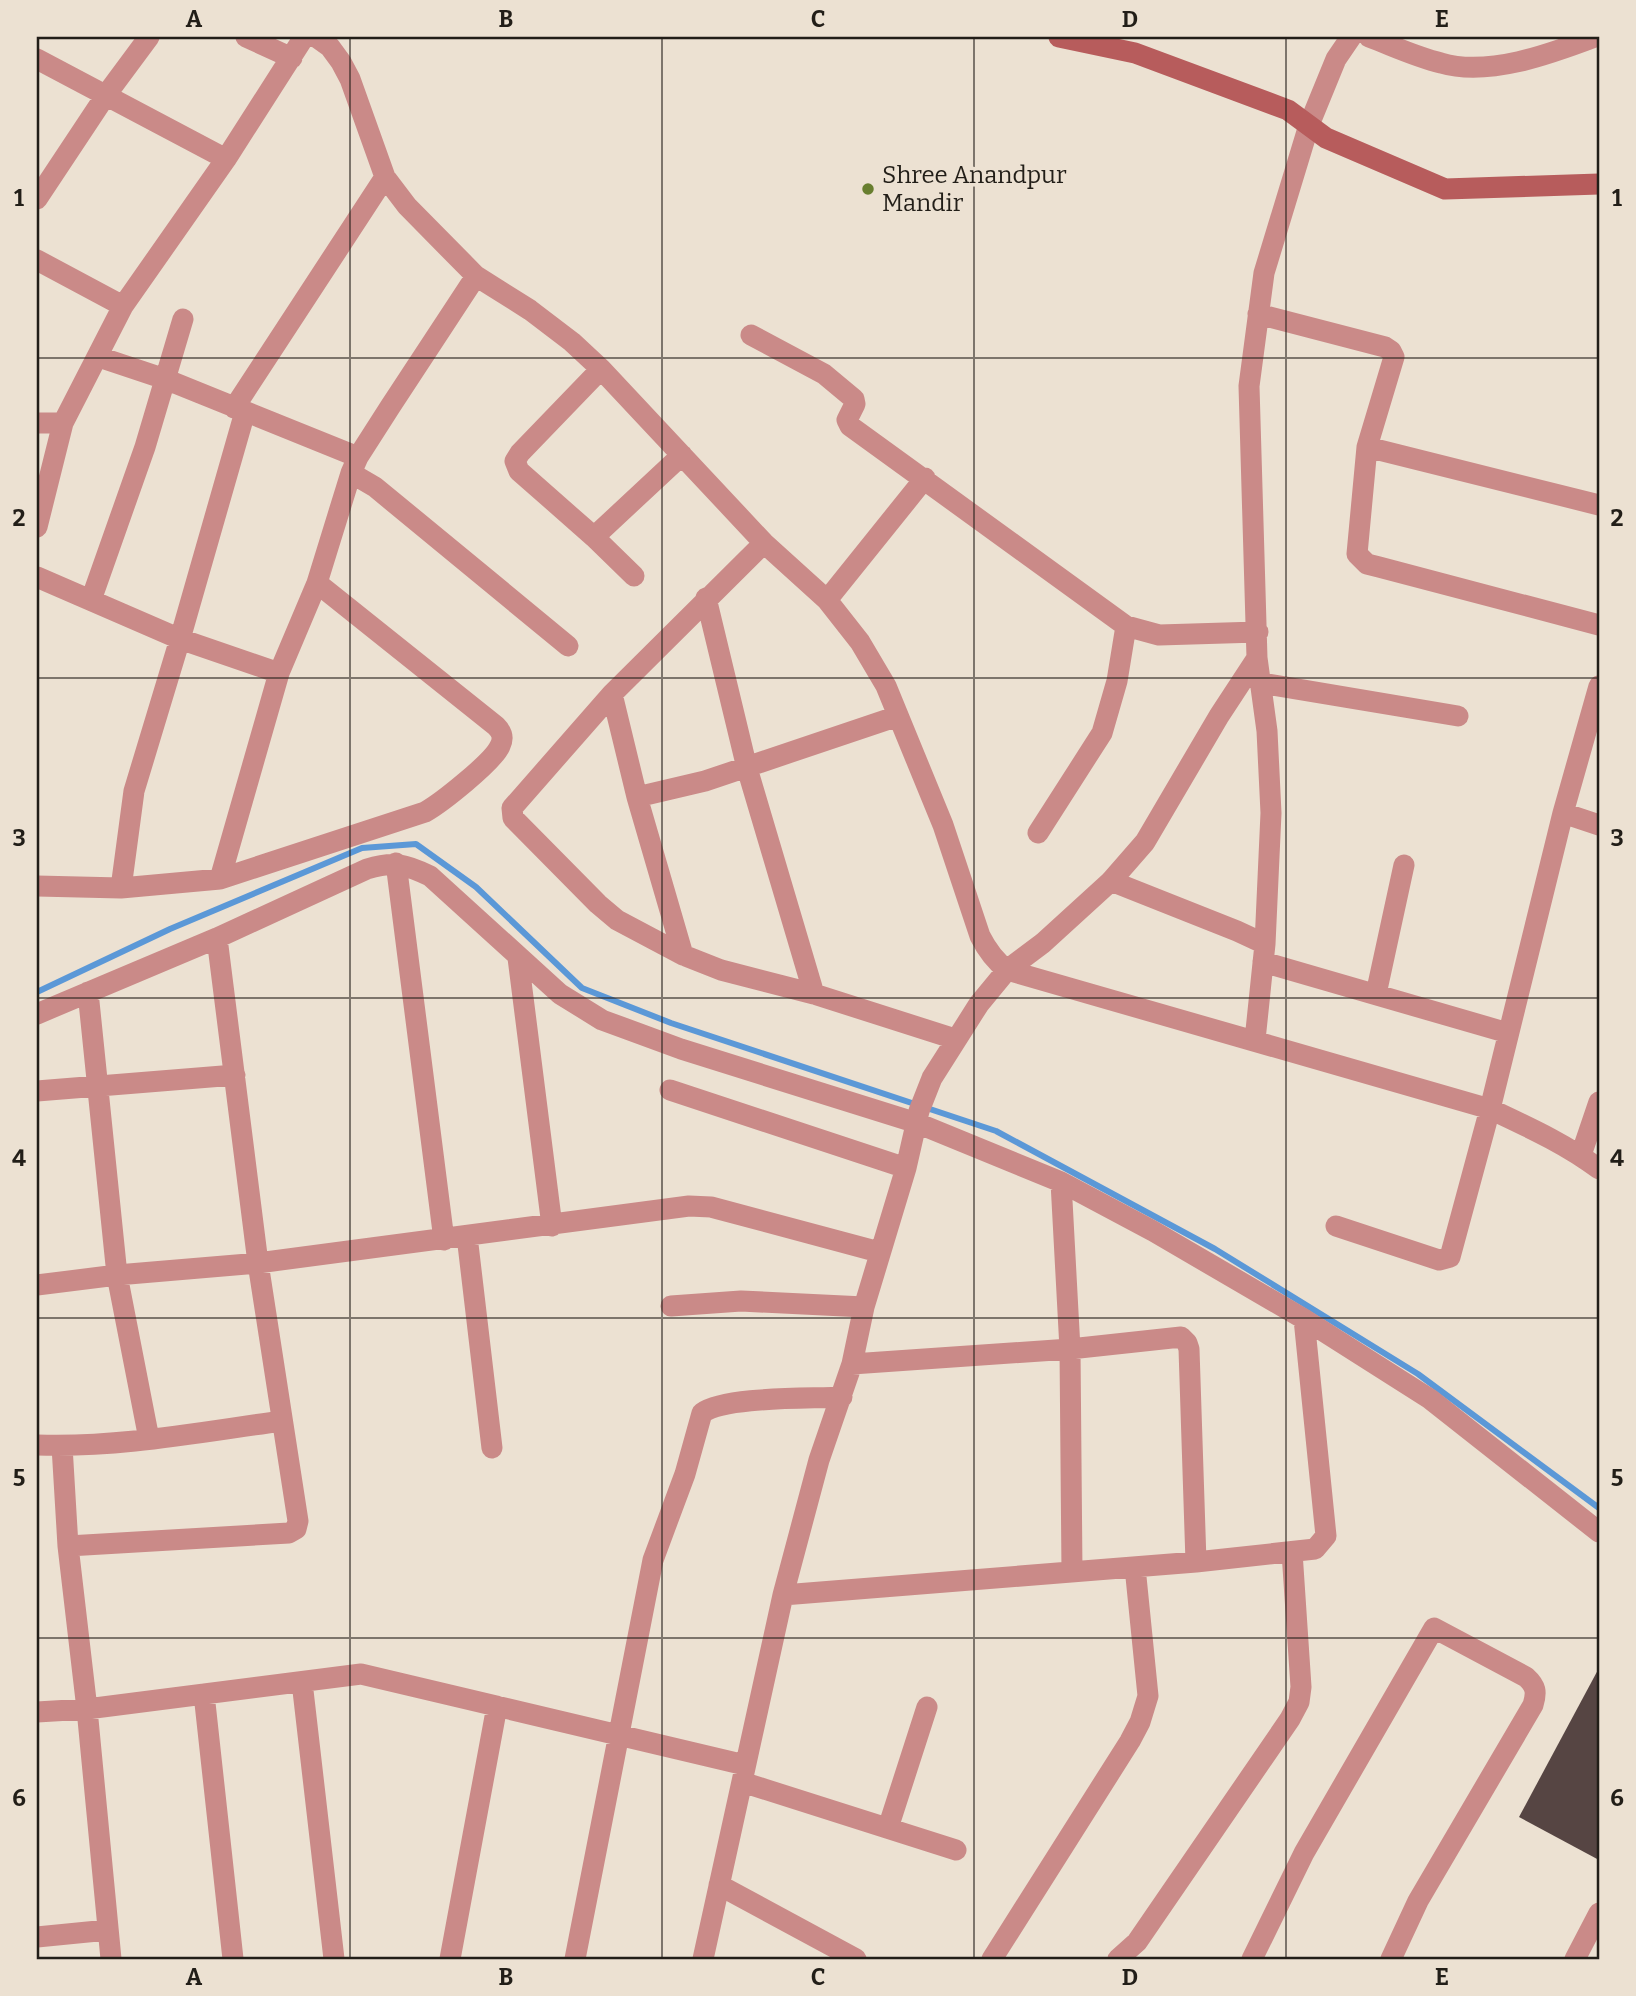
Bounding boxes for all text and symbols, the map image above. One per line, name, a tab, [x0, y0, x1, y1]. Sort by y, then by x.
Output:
text: A	[186, 5, 203, 33]
text: B	[499, 5, 513, 33]
text: C	[811, 5, 825, 33]
text: D	[1122, 5, 1138, 33]
text: E	[1435, 5, 1449, 33]
place label: Shree Anandpur Mandir	[882, 161, 1067, 217]
marker: Shree Anandpur Mandir	[860, 181, 876, 197]
text: 1	[14, 184, 24, 212]
text: 1	[1612, 184, 1622, 212]
text: 2	[13, 504, 26, 532]
text: 2	[1611, 504, 1624, 532]
text: 3	[12, 824, 26, 852]
text: 3	[1610, 824, 1624, 852]
text: 4	[12, 1144, 26, 1172]
text: 4	[1610, 1144, 1624, 1172]
text: 5	[13, 1464, 25, 1492]
text: 5	[1611, 1464, 1623, 1492]
text: 6	[12, 1784, 26, 1812]
text: 6	[1610, 1784, 1624, 1812]
text: A	[186, 1963, 203, 1991]
text: B	[499, 1963, 513, 1991]
text: C	[811, 1963, 825, 1991]
text: D	[1122, 1963, 1138, 1991]
text: E	[1435, 1963, 1449, 1991]

